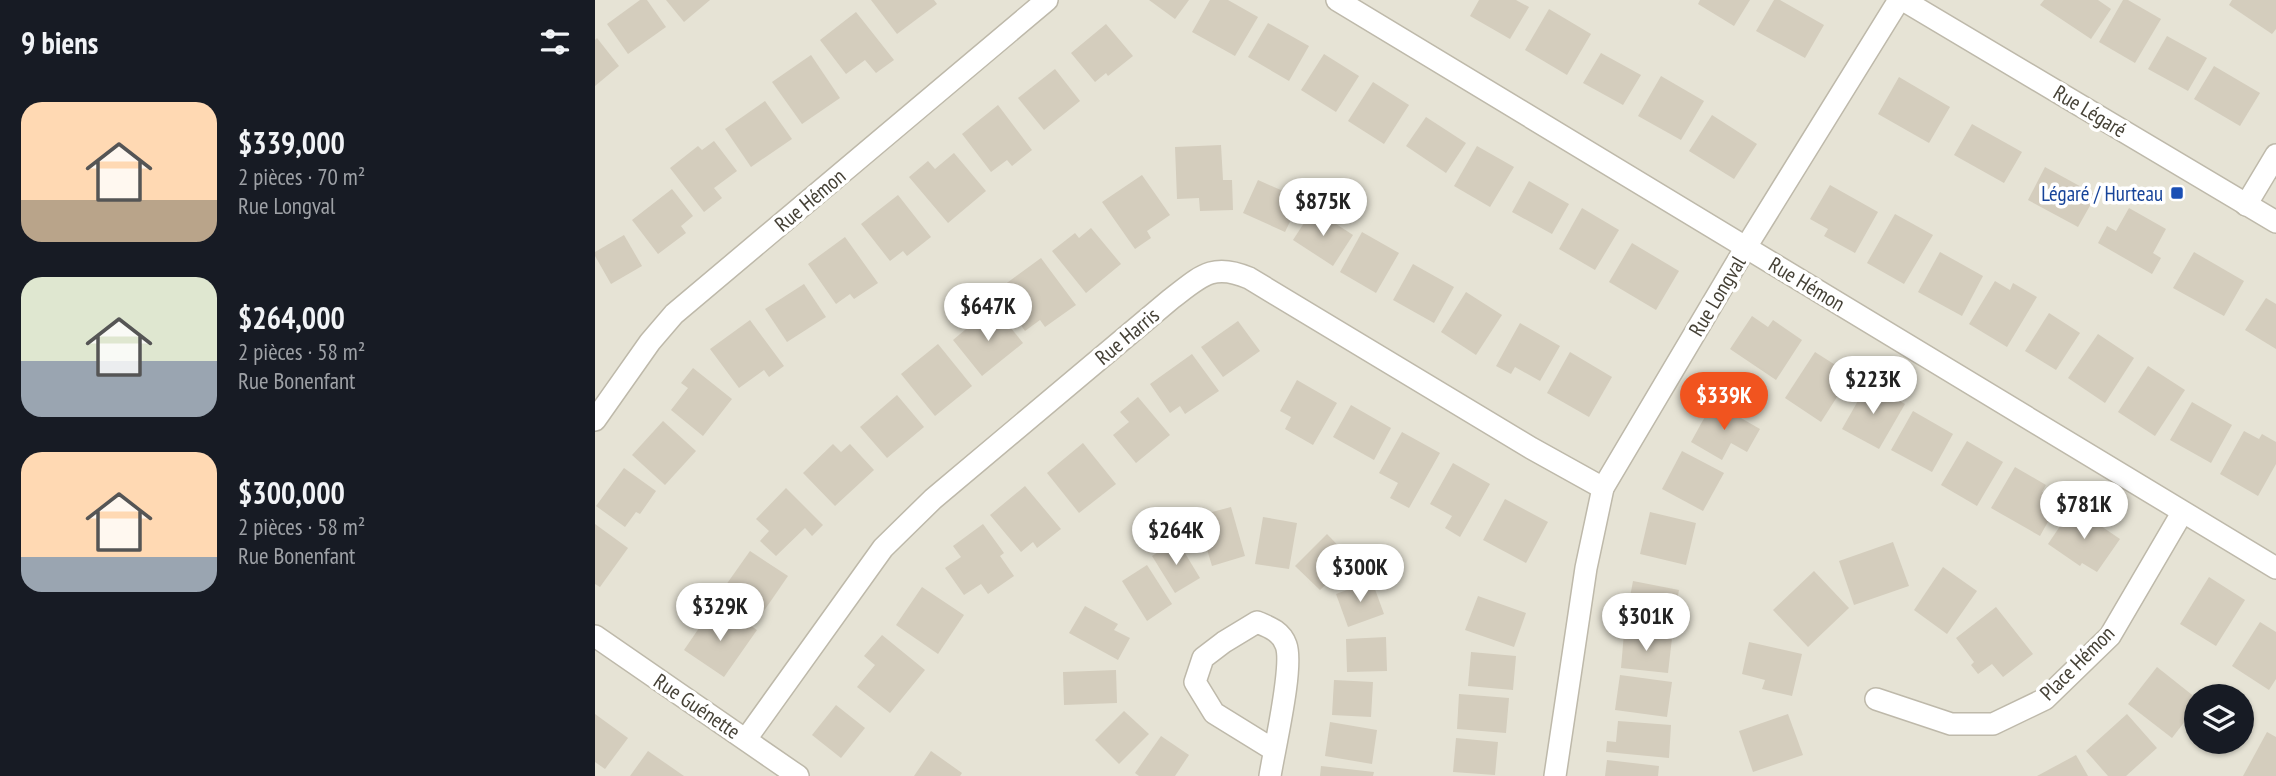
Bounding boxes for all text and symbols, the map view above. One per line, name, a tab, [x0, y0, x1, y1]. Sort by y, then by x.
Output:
text: 9 biens	[21, 23, 98, 62]
icon: filters	[536, 23, 574, 61]
street label: Rue Légaré	[2049, 79, 2131, 143]
text: $339,000	[238, 123, 345, 162]
icon: home	[77, 130, 161, 214]
text: 2 pièces · 70 m²	[238, 162, 365, 191]
street label: Rue Hémon	[769, 163, 851, 237]
pin: $875K	[1274, 178, 1372, 238]
place label: Légaré / Hurteau	[2041, 180, 2163, 207]
marker: Légaré / Hurteau	[2169, 185, 2185, 201]
text: $875K	[1295, 186, 1351, 215]
text: Rue Longval	[238, 191, 335, 220]
street label: Rue Longval	[1683, 251, 1752, 341]
street label: Rue Hémon	[1764, 251, 1850, 317]
pin: $647K	[939, 284, 1037, 343]
text: $647K	[960, 291, 1016, 320]
text: $264,000	[238, 298, 345, 337]
street label: Rue Harris	[1090, 302, 1164, 370]
icon: home	[77, 305, 161, 389]
text: 2 pièces · 58 m²	[238, 337, 365, 366]
pin: $223K	[1824, 356, 1922, 416]
text: $223K	[1845, 364, 1901, 393]
text: Rue Bonenfant	[238, 366, 355, 395]
pin: $339K	[1675, 372, 1773, 432]
text: $339K	[1696, 380, 1752, 409]
text: $300,000	[238, 473, 345, 512]
icon: home	[77, 480, 161, 564]
pin: $781K	[2035, 482, 2133, 541]
text: $781K	[2056, 489, 2112, 518]
pin: $264K	[1127, 508, 1225, 567]
text: 2 pièces · 58 m²	[238, 512, 365, 541]
text: $264K	[1148, 515, 1204, 544]
text: Rue Bonenfant	[238, 541, 355, 570]
pin: $300K	[1311, 544, 1409, 604]
text: $300K	[1332, 552, 1388, 581]
pin: $329K	[671, 584, 769, 643]
text: $329K	[692, 591, 748, 620]
pin: $301K	[1597, 594, 1695, 653]
text: $301K	[1618, 601, 1674, 630]
street label: Place Hémon	[2034, 620, 2120, 706]
street label: Rue Guénette	[649, 667, 745, 745]
map controls	[2184, 684, 2254, 754]
button: layers	[2184, 684, 2254, 754]

